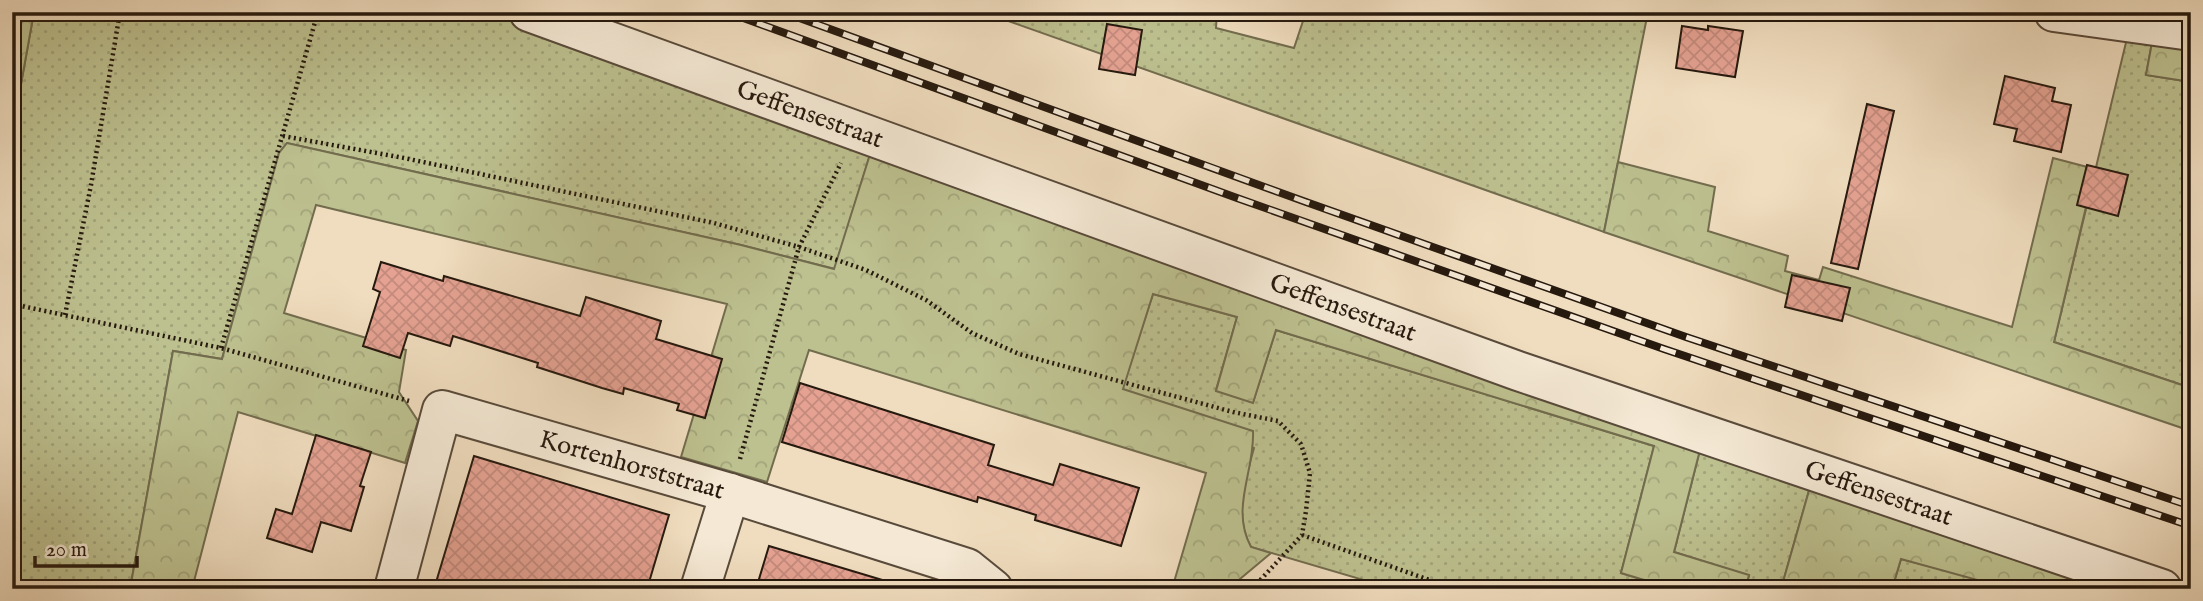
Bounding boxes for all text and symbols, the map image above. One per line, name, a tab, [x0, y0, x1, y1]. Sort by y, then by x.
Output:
street label: Geffensestraat	[732, 72, 888, 156]
street label: Geffensestraat	[1265, 266, 1421, 349]
street label: Kortenhorststraat	[535, 422, 729, 507]
street label: Geffensestraat	[1801, 453, 1957, 533]
scale bar	[35, 524, 136, 568]
text: 20 m	[46, 537, 87, 564]

